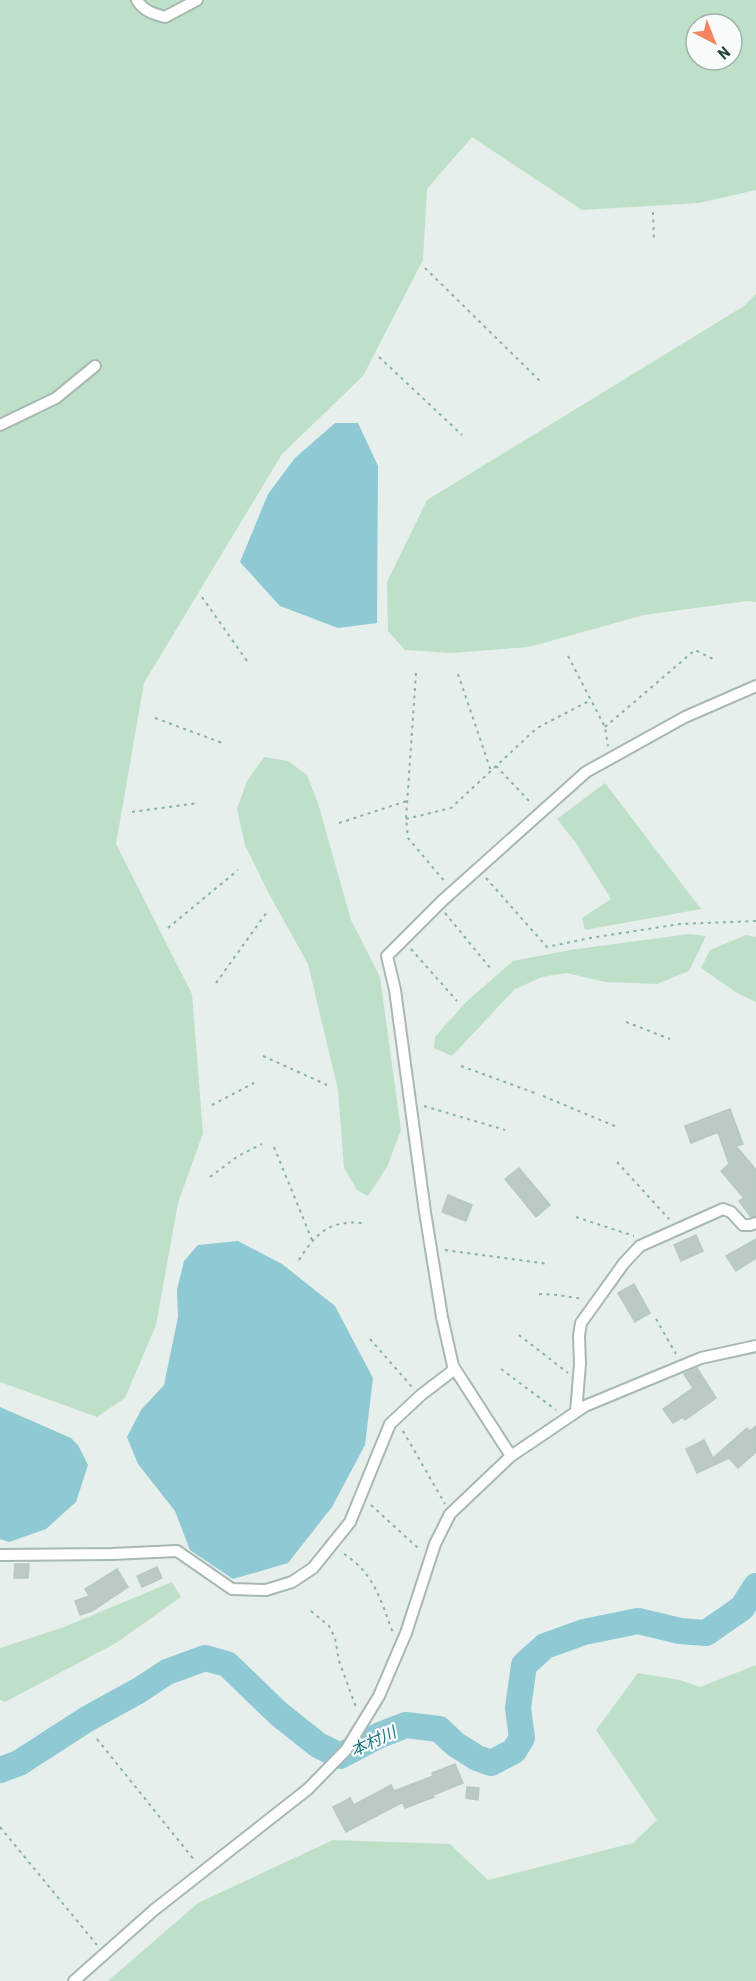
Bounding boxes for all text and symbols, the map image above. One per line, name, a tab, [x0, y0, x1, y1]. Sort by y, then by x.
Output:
north arrow	[684, 12, 744, 72]
text: N	[714, 42, 734, 63]
water label: 本村川	[347, 1722, 401, 1760]

